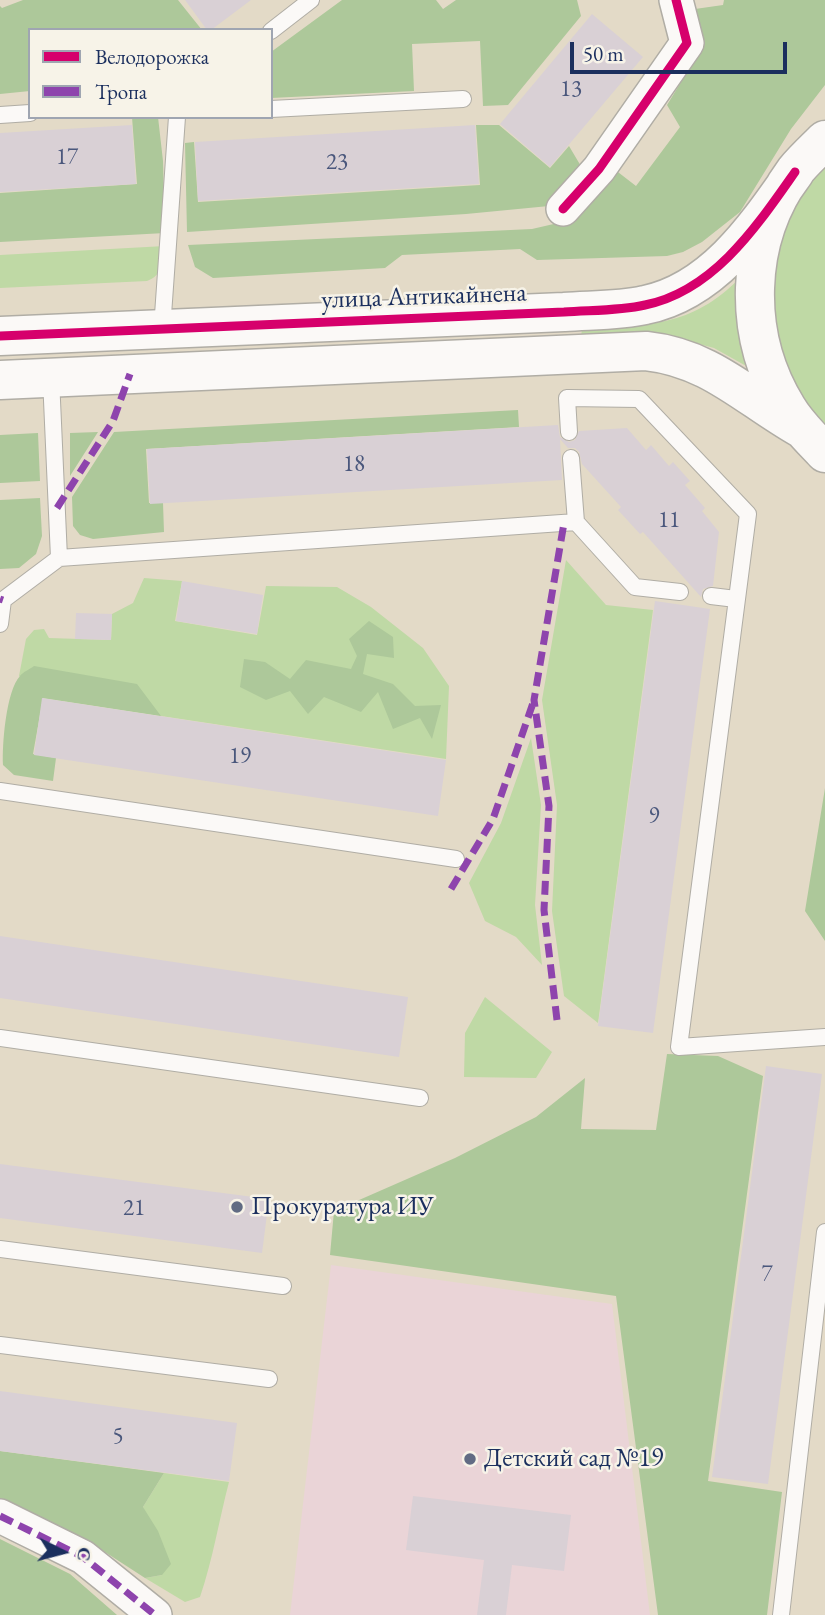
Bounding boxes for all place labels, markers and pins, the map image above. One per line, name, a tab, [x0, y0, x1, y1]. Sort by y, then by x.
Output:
place label: Прокуратура ИУ	[251, 1191, 434, 1223]
marker: Прокуратура ИУ	[229, 1199, 245, 1215]
place label: Детский сад №19	[484, 1443, 664, 1475]
marker: Детский сад №19	[462, 1451, 478, 1467]

